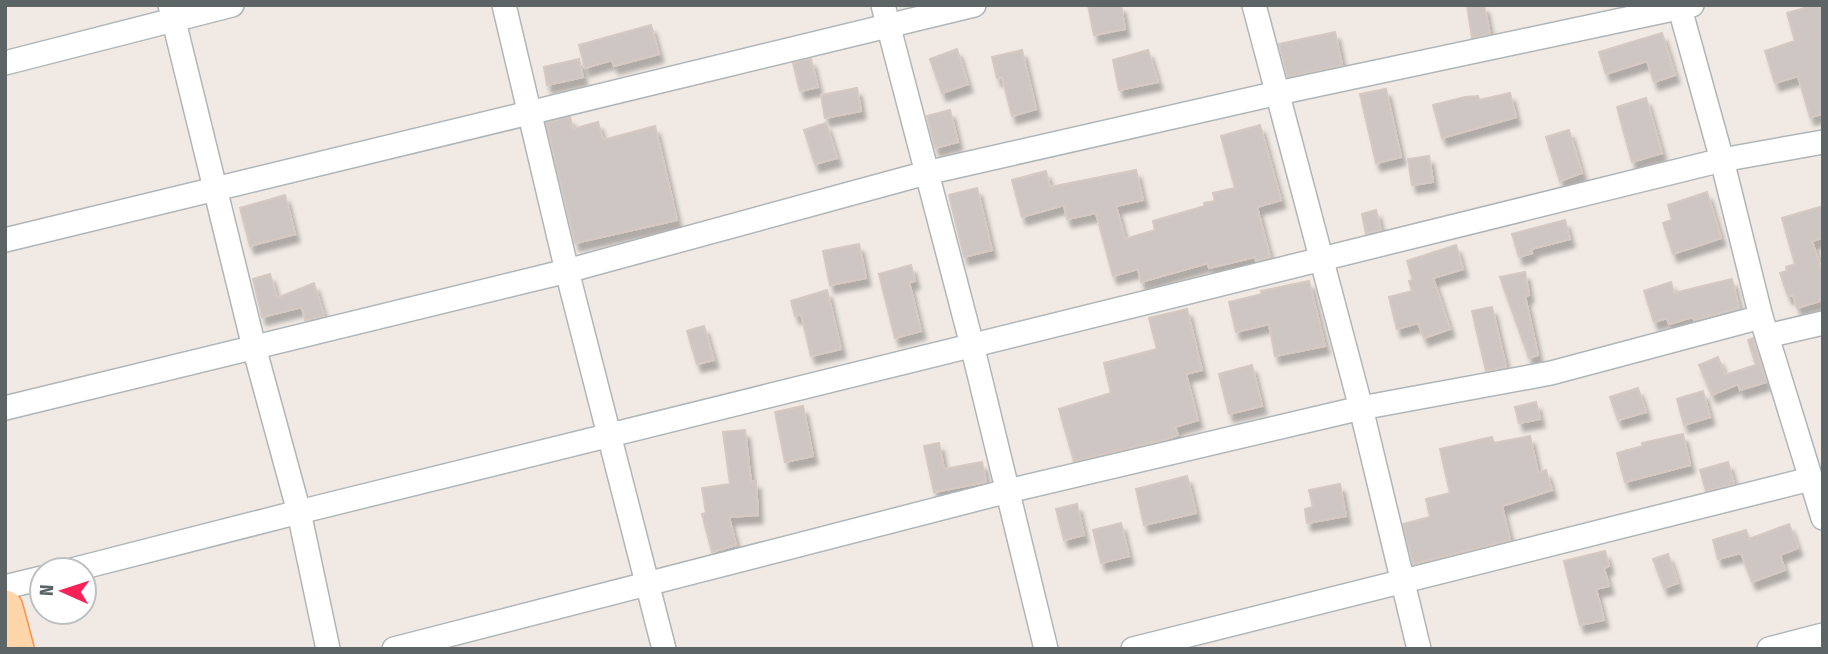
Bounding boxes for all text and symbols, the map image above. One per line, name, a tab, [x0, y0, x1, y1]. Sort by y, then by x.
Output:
north arrow	[28, 556, 98, 626]
text: N	[35, 584, 58, 596]

